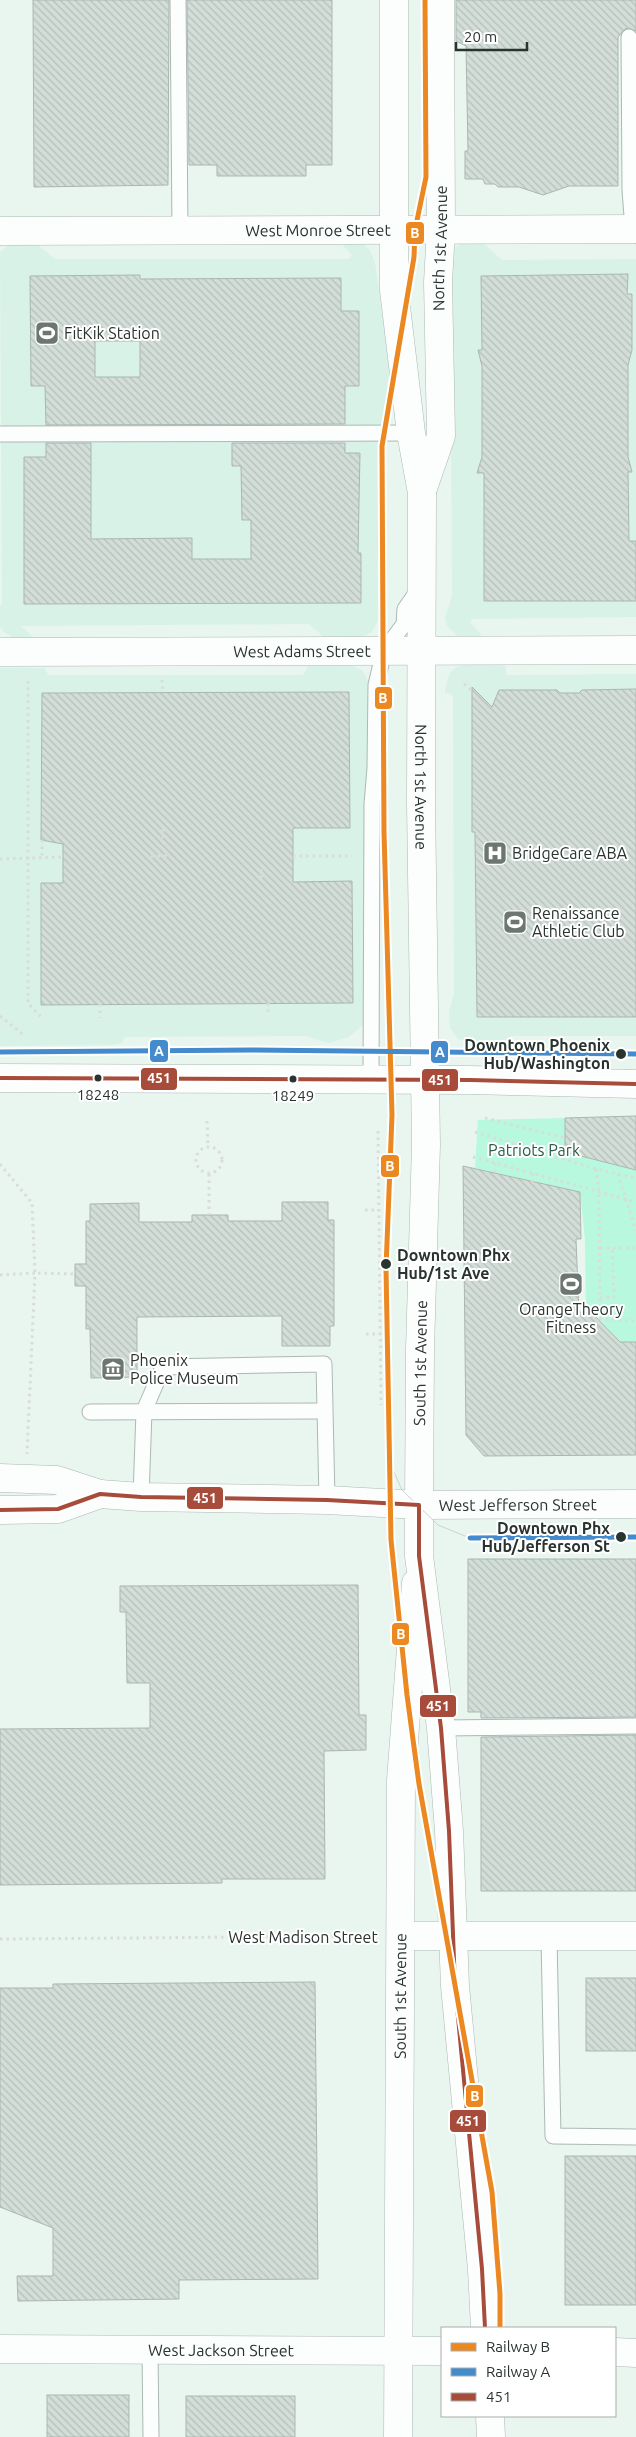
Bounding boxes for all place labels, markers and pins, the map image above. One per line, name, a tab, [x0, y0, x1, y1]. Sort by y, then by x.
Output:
sports icon: FitKik Station	[34, 320, 60, 346]
place label: FitKik Station	[64, 324, 160, 342]
hospital icon: BridgeCare ABA	[482, 840, 508, 866]
place label: BridgeCare ABA	[512, 844, 628, 862]
place label: Renaissance Athletic Club	[532, 904, 625, 940]
sports icon: Renaissance Athletic Club	[502, 909, 528, 935]
place label: Downtown Phoenix Hub/Washington	[464, 1036, 610, 1072]
marker: Downtown Phoenix Hub/Washington	[614, 1047, 628, 1061]
marker: 18248	[93, 1073, 103, 1083]
marker: 18249	[288, 1074, 298, 1084]
place label: 18248	[77, 1086, 119, 1103]
place label: 18249	[272, 1087, 314, 1104]
place label: Downtown Phx Hub/1st Ave	[397, 1246, 510, 1282]
marker: Downtown Phx Hub/1st Ave	[379, 1257, 393, 1271]
sports icon: OrangeTheory Fitness	[558, 1271, 584, 1297]
place label: OrangeTheory Fitness	[519, 1300, 623, 1336]
place label: Phoenix Police Museum	[130, 1351, 238, 1387]
museum icon: Phoenix Police Museum	[100, 1356, 126, 1382]
place label: Downtown Phx Hub/Jefferson St	[481, 1519, 610, 1555]
marker: Downtown Phx Hub/Jefferson St	[614, 1530, 628, 1544]

